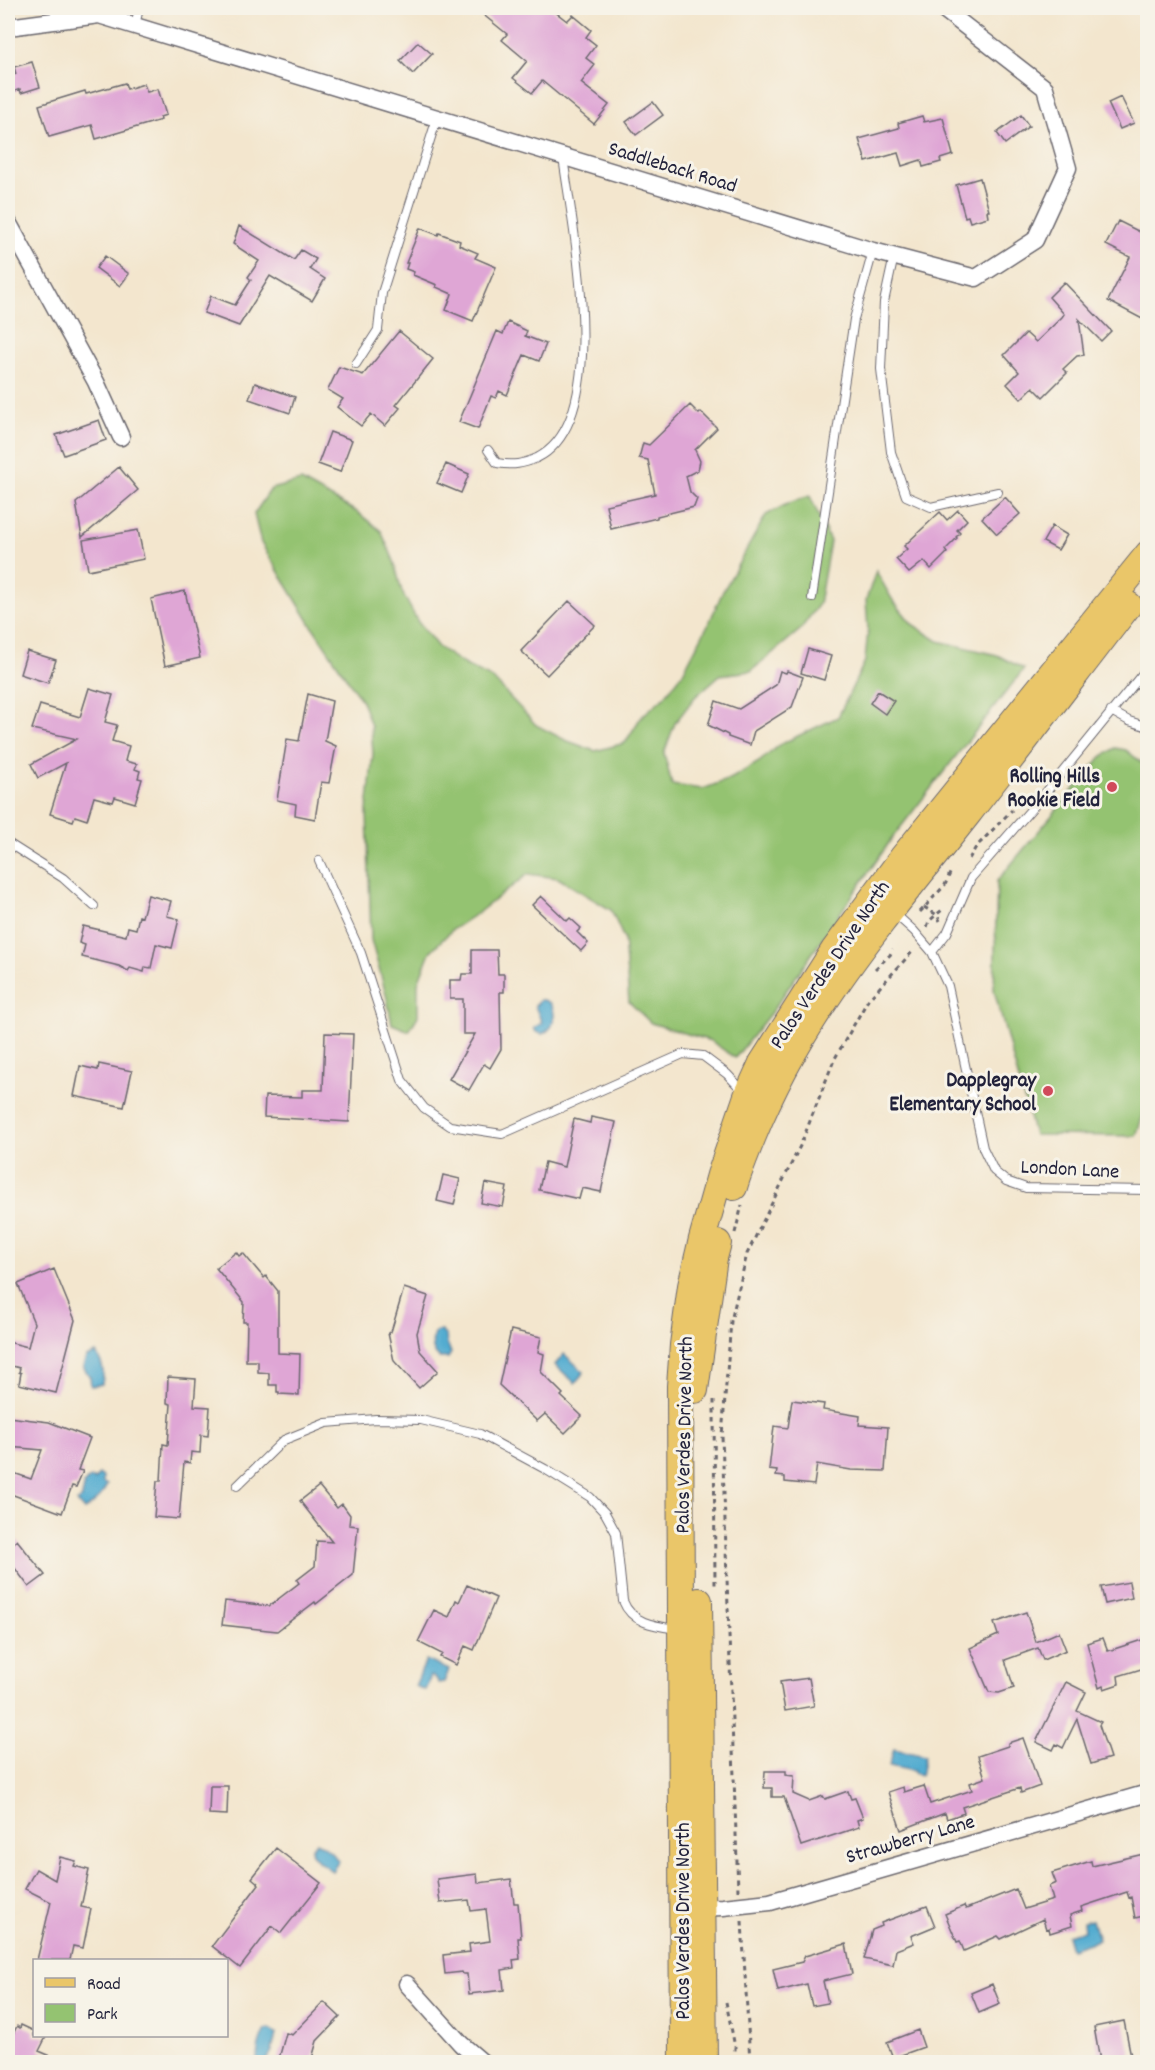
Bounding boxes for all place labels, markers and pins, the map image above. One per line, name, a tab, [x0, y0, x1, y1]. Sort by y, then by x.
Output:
place label: Rolling Hills Rookie Field	[1007, 763, 1100, 817]
marker: Rolling Hills Rookie Field	[1105, 780, 1119, 794]
place label: Dapplegray Elementary School	[889, 1067, 1037, 1121]
marker: Dapplegray Elementary School	[1041, 1084, 1055, 1098]

